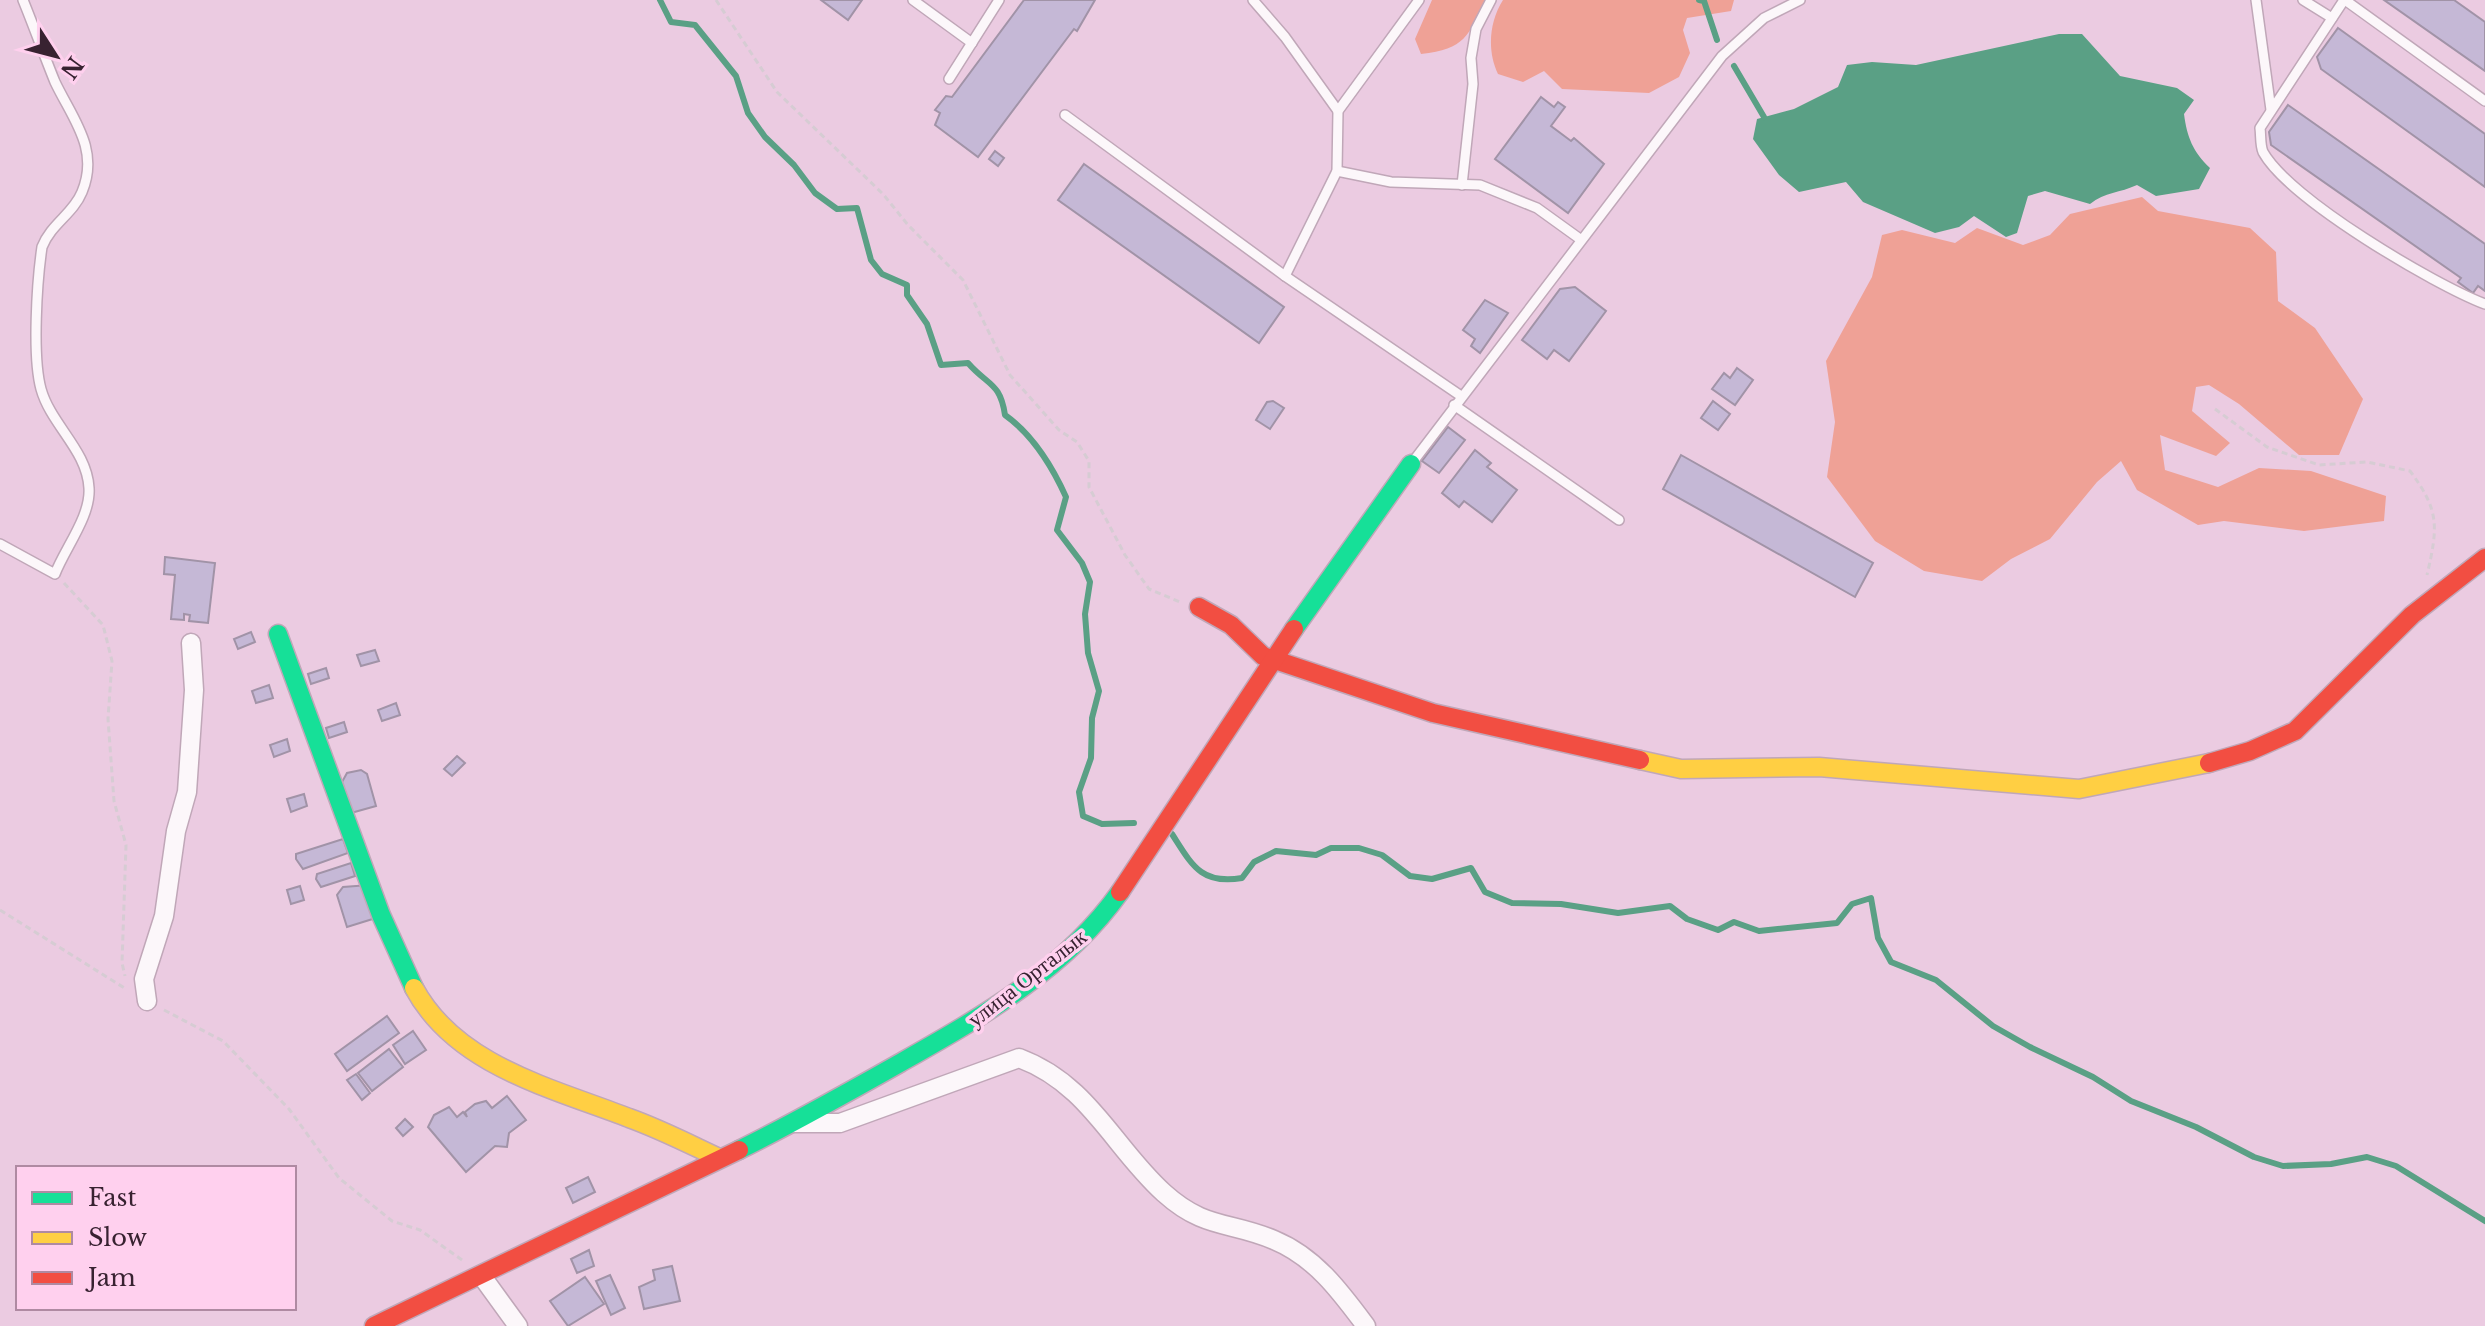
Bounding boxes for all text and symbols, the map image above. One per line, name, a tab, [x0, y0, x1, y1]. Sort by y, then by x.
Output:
north arrow	[16, 16, 96, 96]
text: N	[55, 51, 89, 84]
street label: улица Орталык	[962, 923, 1092, 1033]
legend	[16, 1166, 296, 1310]
text: Fast	[88, 1183, 136, 1212]
text: Slow	[88, 1223, 147, 1252]
text: Jam	[85, 1263, 136, 1292]

